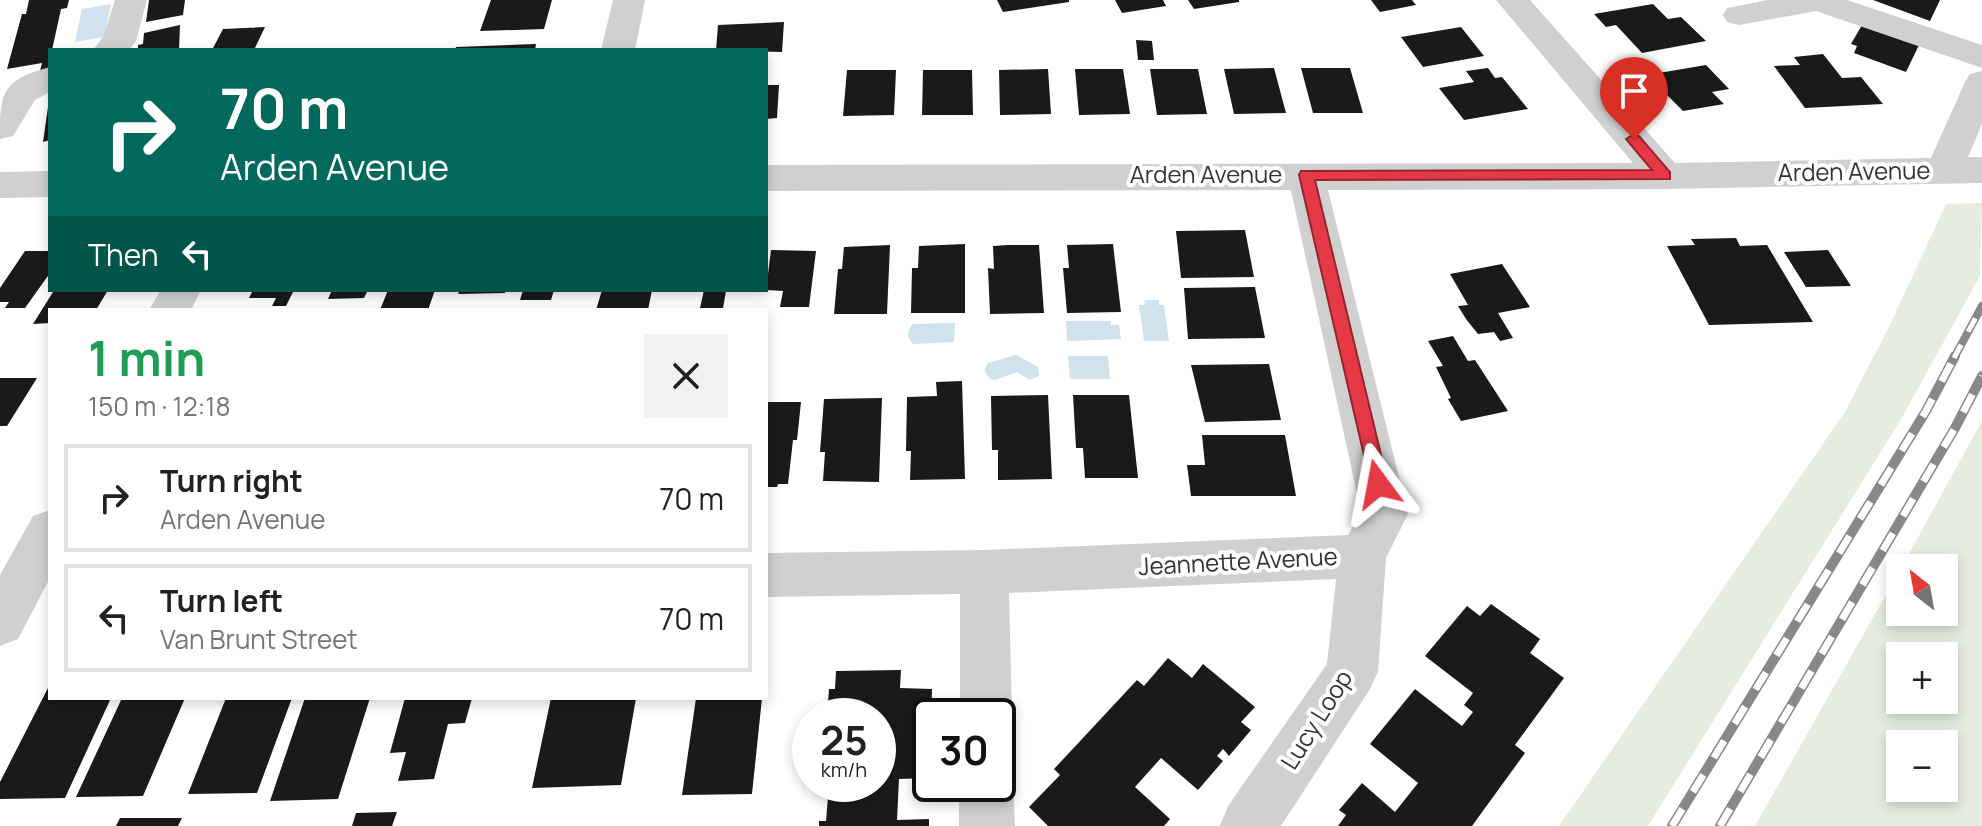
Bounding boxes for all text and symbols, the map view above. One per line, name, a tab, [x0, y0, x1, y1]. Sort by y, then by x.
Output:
pin	[1600, 57, 1668, 139]
text: 70 m	[220, 69, 348, 146]
icon: arrive	[1612, 69, 1656, 113]
icon: right	[88, 80, 192, 184]
text: Arden Avenue	[220, 142, 449, 191]
street label: Arden Avenue	[1777, 153, 1931, 188]
street label: Arden Avenue	[1130, 157, 1282, 190]
icon: left	[175, 232, 219, 276]
text: Then	[88, 234, 159, 275]
text: 1 min	[88, 325, 205, 390]
button: close	[644, 334, 728, 418]
text: 150 m · 12:18	[88, 388, 231, 424]
position arrow	[1336, 442, 1420, 526]
text: Turn right	[160, 460, 303, 501]
icon: right	[92, 476, 136, 520]
text: 70 m	[659, 478, 724, 519]
text: Arden Avenue	[160, 501, 325, 537]
street label: Jeannette Avenue	[1137, 539, 1338, 582]
north arrow	[1886, 554, 1958, 626]
map controls	[1886, 554, 1958, 802]
text: Turn left	[160, 580, 283, 621]
icon: left	[92, 596, 136, 640]
text: 70 m	[659, 598, 724, 639]
text: Van Brunt Street	[160, 621, 358, 657]
button: +	[1886, 642, 1958, 714]
street label: Lucy Loop	[1272, 663, 1359, 775]
speed limit sign: 30	[912, 698, 1016, 802]
text: 25	[820, 712, 868, 767]
button: −	[1886, 730, 1958, 802]
text: km/h	[821, 756, 867, 783]

